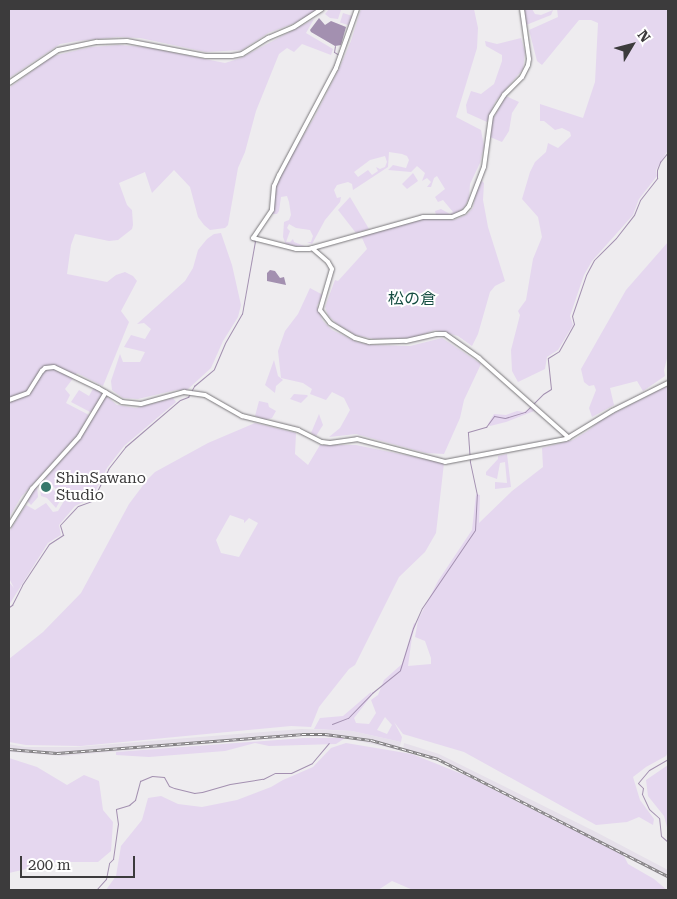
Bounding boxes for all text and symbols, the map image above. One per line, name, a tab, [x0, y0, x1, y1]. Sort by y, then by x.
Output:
north arrow	[607, 20, 657, 70]
text: N	[634, 27, 654, 45]
district label: 松の倉	[388, 289, 436, 309]
place label: ShinSawano Studio	[56, 469, 146, 504]
marker: ShinSawano Studio	[40, 481, 52, 493]
scale bar	[22, 846, 138, 878]
text: 200 m	[28, 856, 71, 874]

